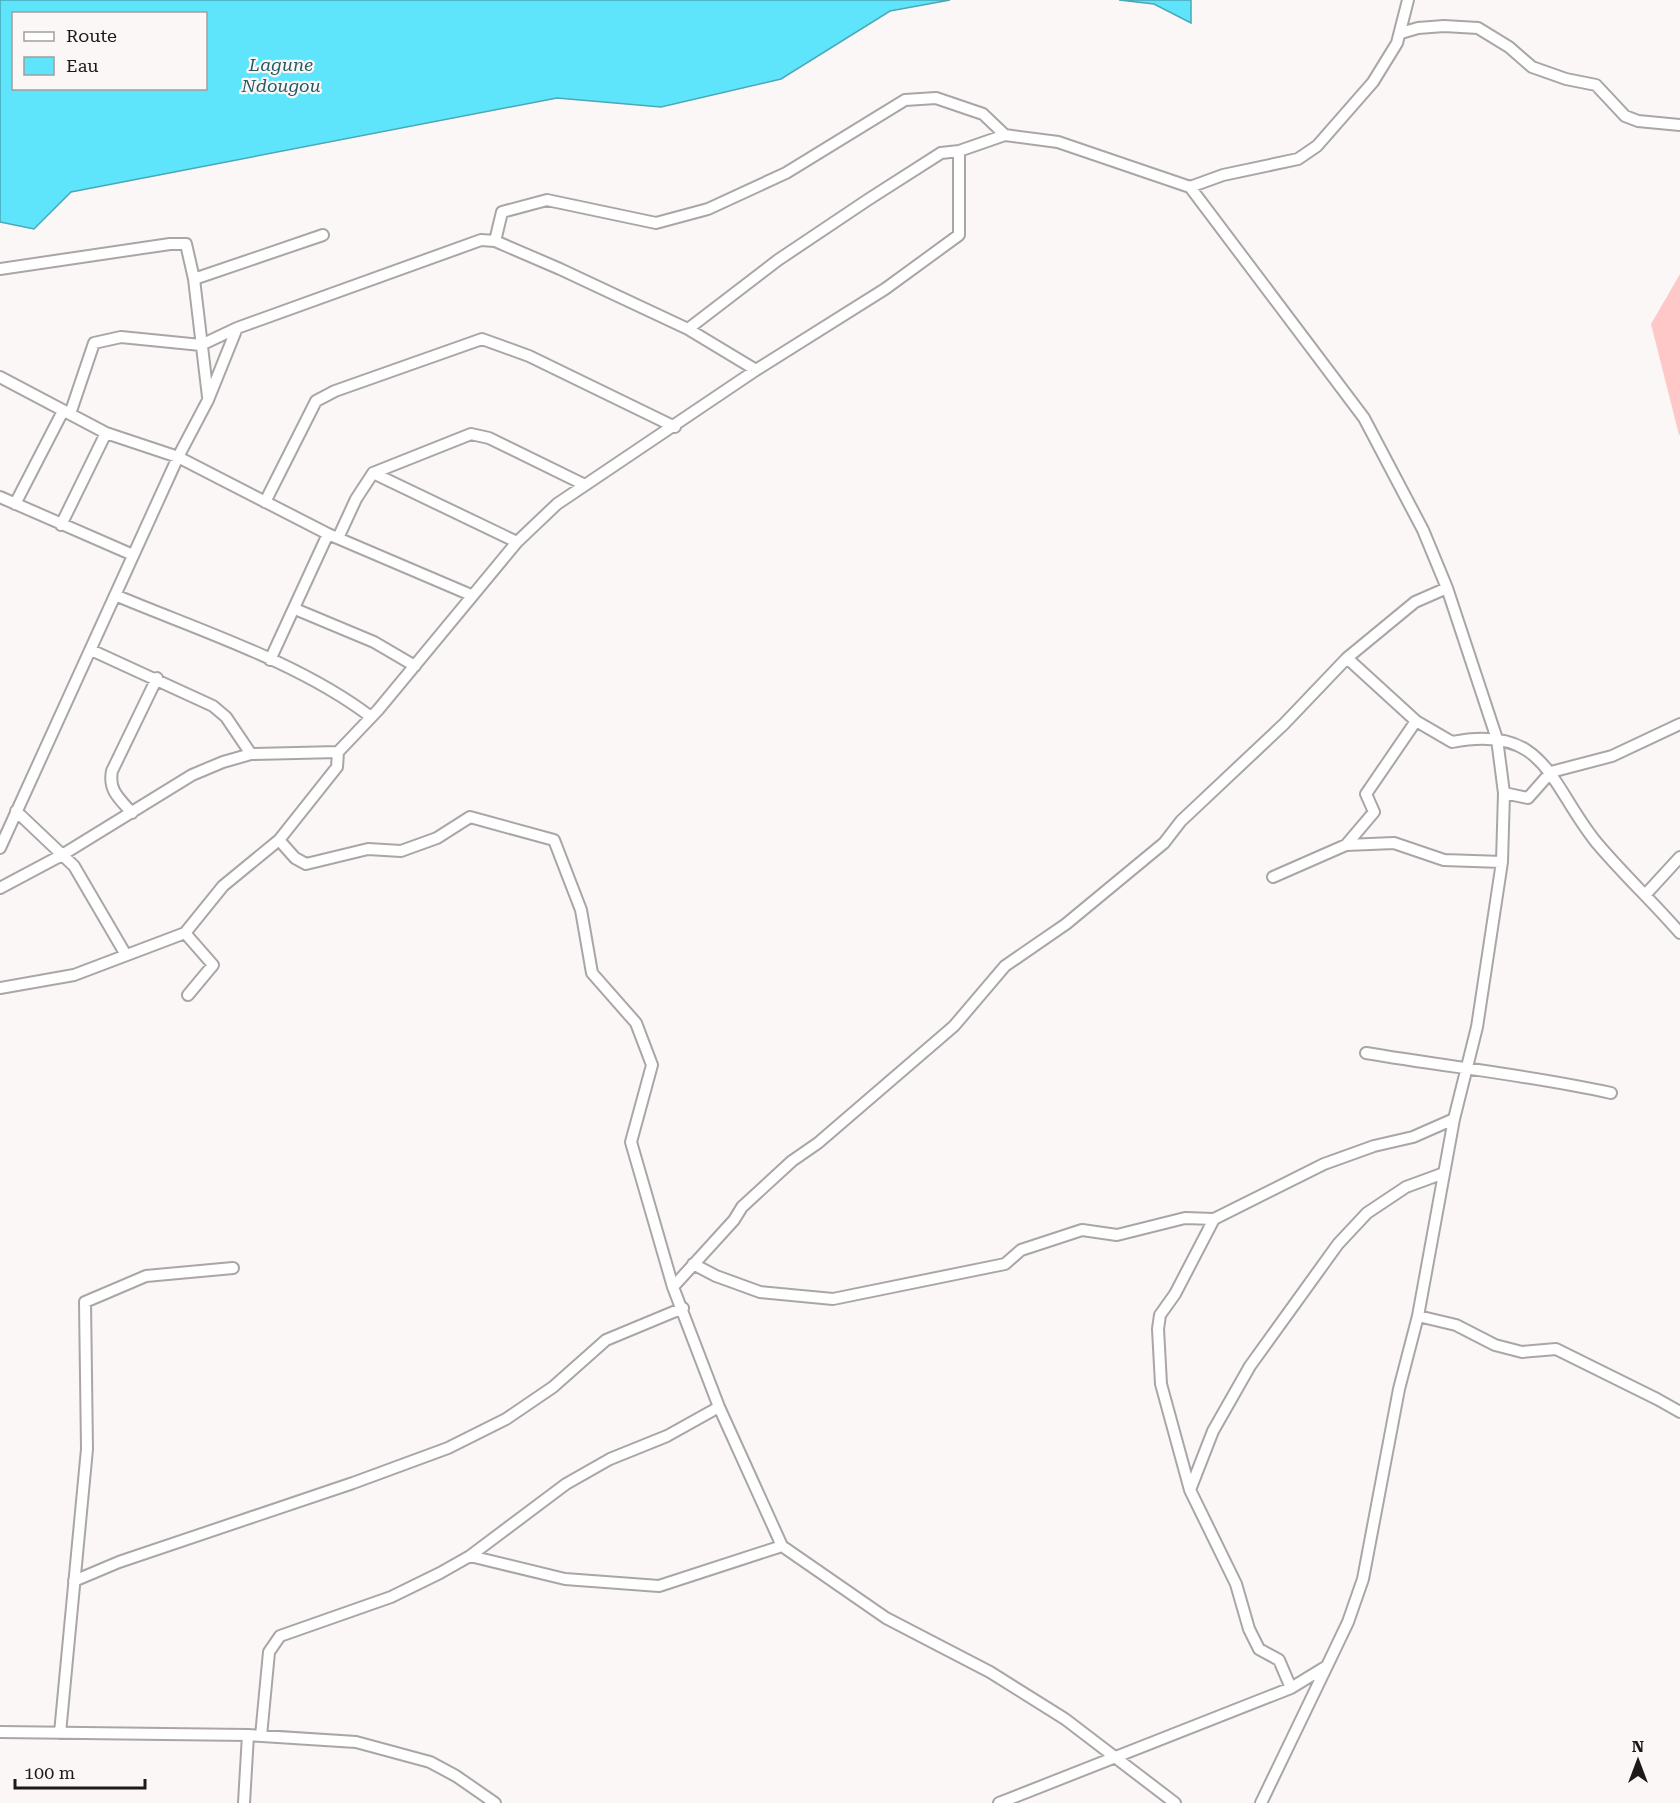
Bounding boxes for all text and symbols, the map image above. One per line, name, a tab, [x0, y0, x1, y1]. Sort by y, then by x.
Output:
legend	[12, 12, 207, 90]
text: Route	[66, 25, 117, 46]
water label: Lagune Ndougou	[240, 54, 321, 96]
text: Eau	[66, 55, 99, 76]
north arrow	[1608, 1731, 1668, 1791]
text: N	[1632, 1737, 1644, 1756]
scale bar	[15, 1752, 146, 1790]
text: 100 m	[24, 1762, 75, 1783]

